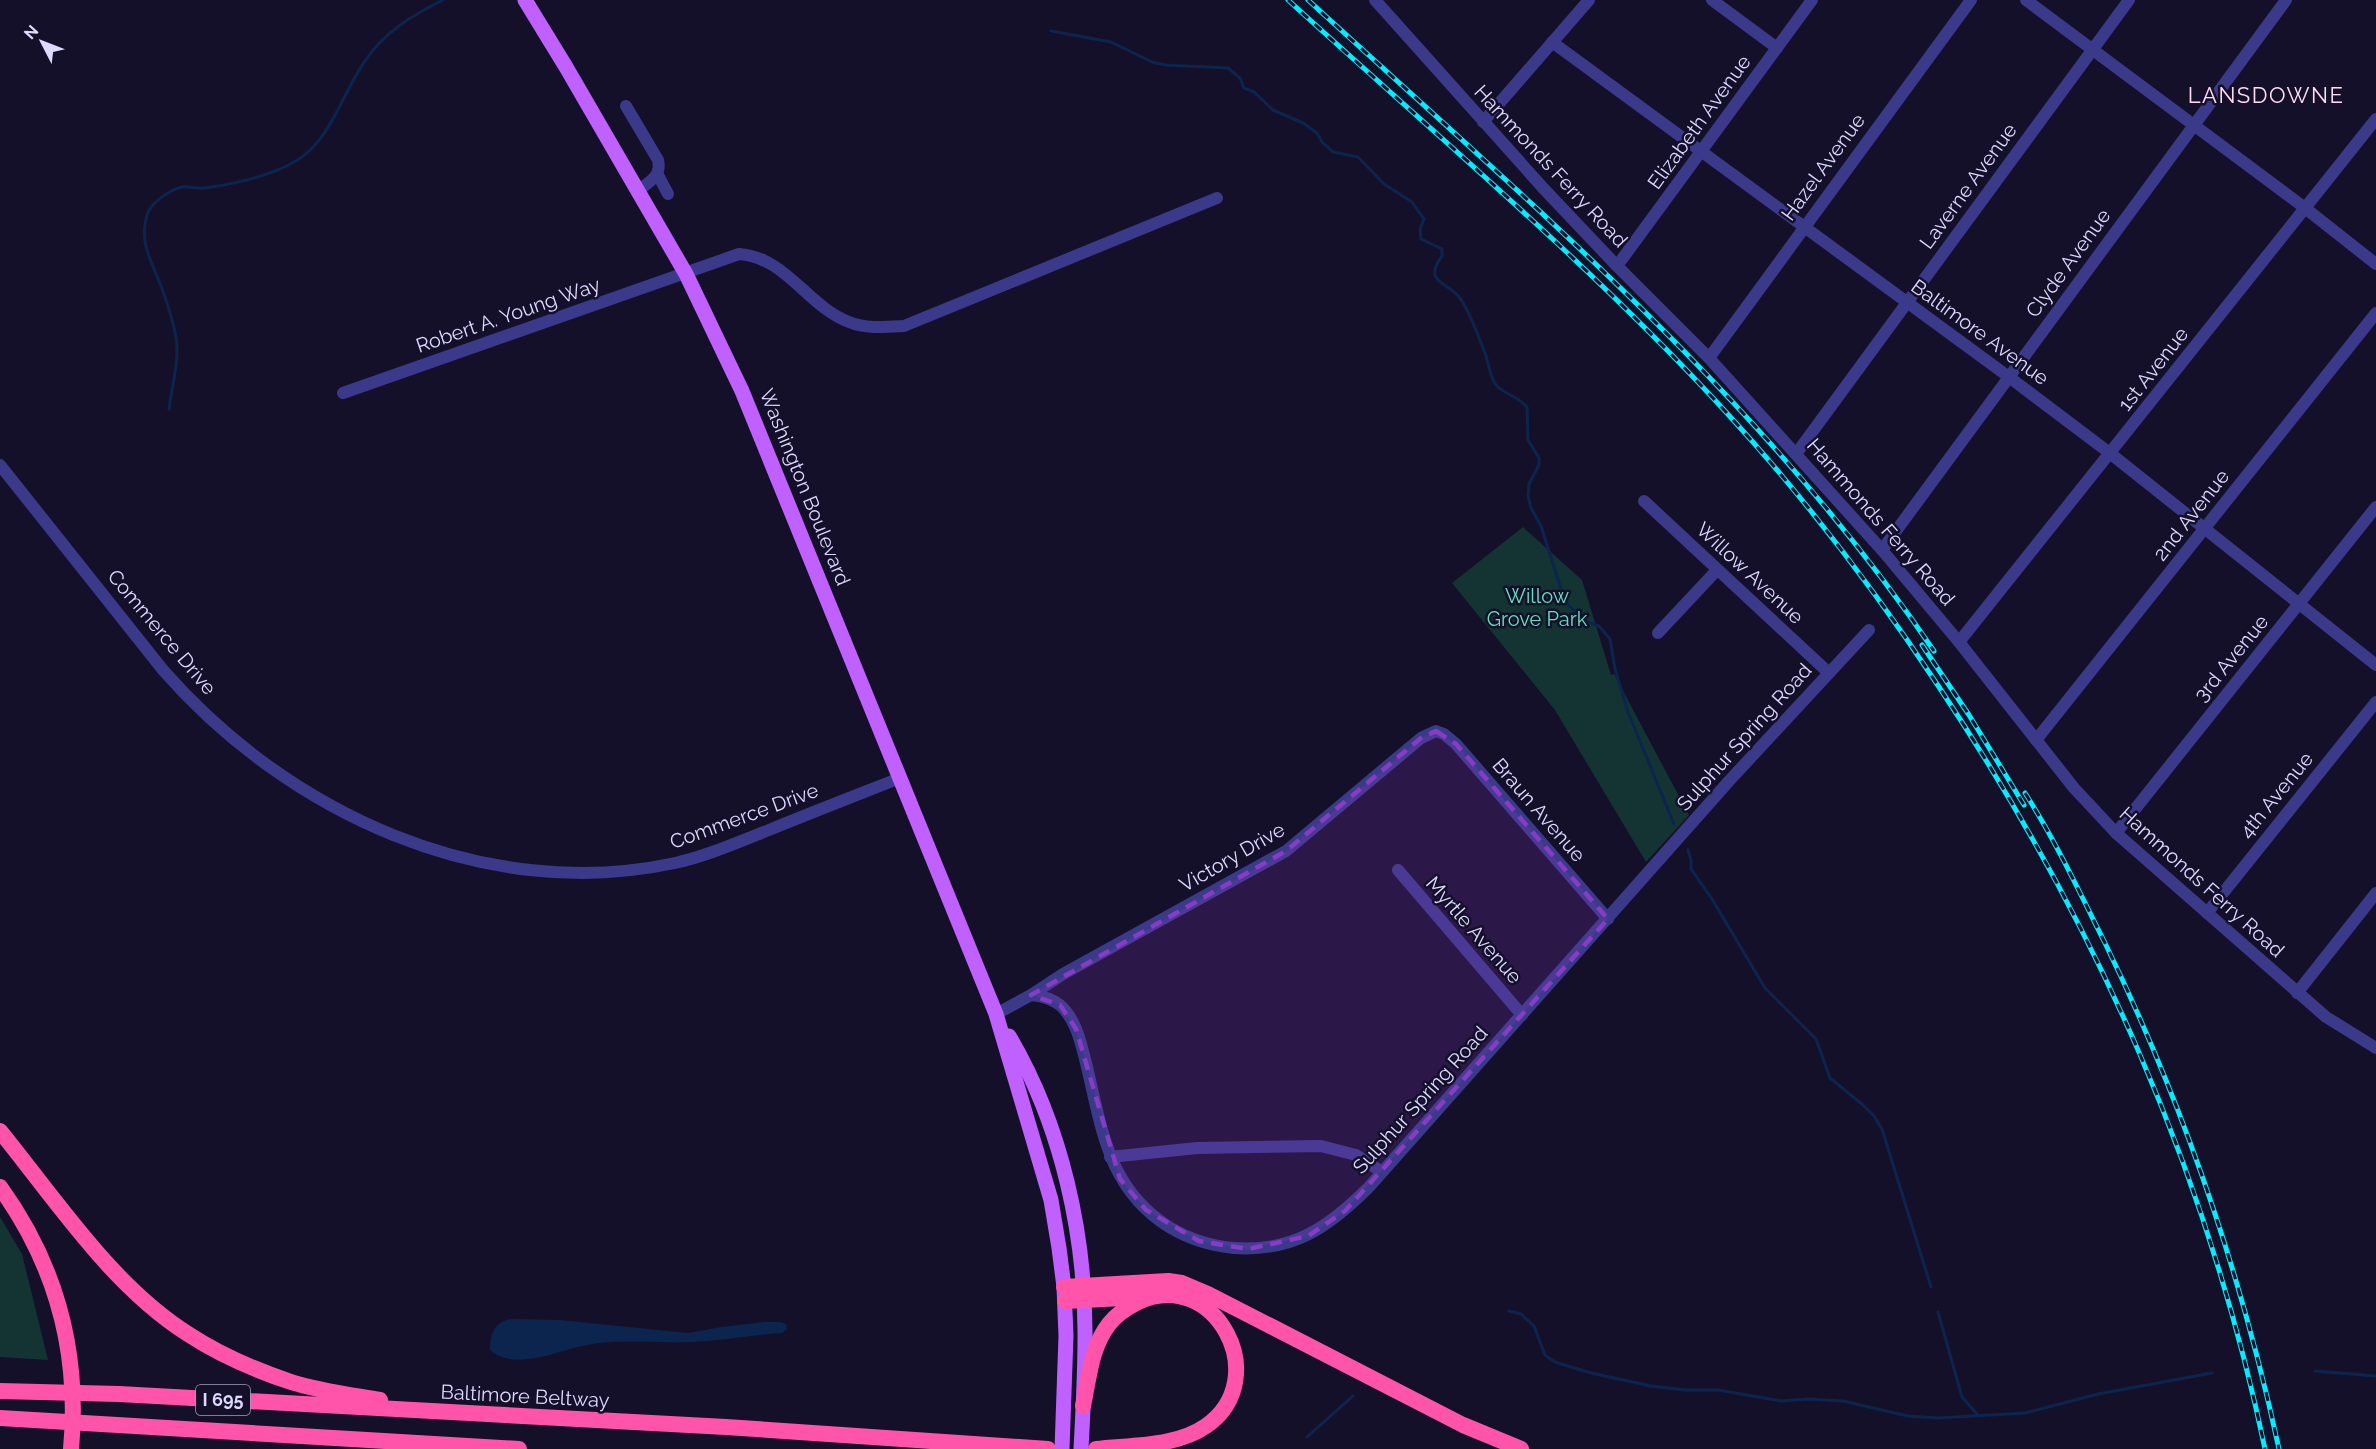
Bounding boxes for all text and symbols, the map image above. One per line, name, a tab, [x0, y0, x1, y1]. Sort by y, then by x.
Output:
north arrow	[12, 12, 72, 72]
text: N	[20, 21, 42, 43]
street label: Elizabeth Avenue	[1642, 50, 1756, 194]
street label: Hammonds Ferry Road	[1469, 80, 1633, 252]
district label: LANSDOWNE	[2188, 82, 2344, 108]
street label: Hazel Avenue	[1776, 109, 1870, 225]
street label: Laverne Avenue	[1914, 118, 2022, 253]
street label: Clyde Avenue	[2021, 204, 2116, 322]
street label: Robert A. Young Way	[413, 272, 603, 358]
street label: Baltimore Avenue	[1907, 274, 2054, 390]
street label: 1st Avenue	[2113, 322, 2193, 416]
street label: Washington Boulevard	[755, 385, 855, 589]
street label: Hammonds Ferry Road	[1802, 434, 1960, 610]
street label: 2nd Avenue	[2148, 464, 2234, 565]
street label: Willow Avenue	[1691, 517, 1809, 629]
street label: Commerce Drive	[103, 564, 222, 700]
park label: Willow Grove Park	[1487, 584, 1588, 631]
street label: 3rd Avenue	[2189, 610, 2273, 706]
street label: Sulphur Spring Road	[1672, 658, 1816, 816]
street label: 4th Avenue	[2234, 747, 2318, 843]
street label: Braun Avenue	[1487, 753, 1591, 867]
street label: Commerce Drive	[666, 778, 822, 854]
street label: Hammonds Ferry Road	[2115, 802, 2289, 962]
street label: Victory Drive	[1175, 817, 1289, 897]
street label: Myrtle Avenue	[1421, 872, 1527, 989]
street label: Sulphur Spring Road	[1348, 1021, 1492, 1179]
street label: Baltimore Beltway	[440, 1380, 610, 1412]
road number: I 695	[196, 1385, 250, 1415]

